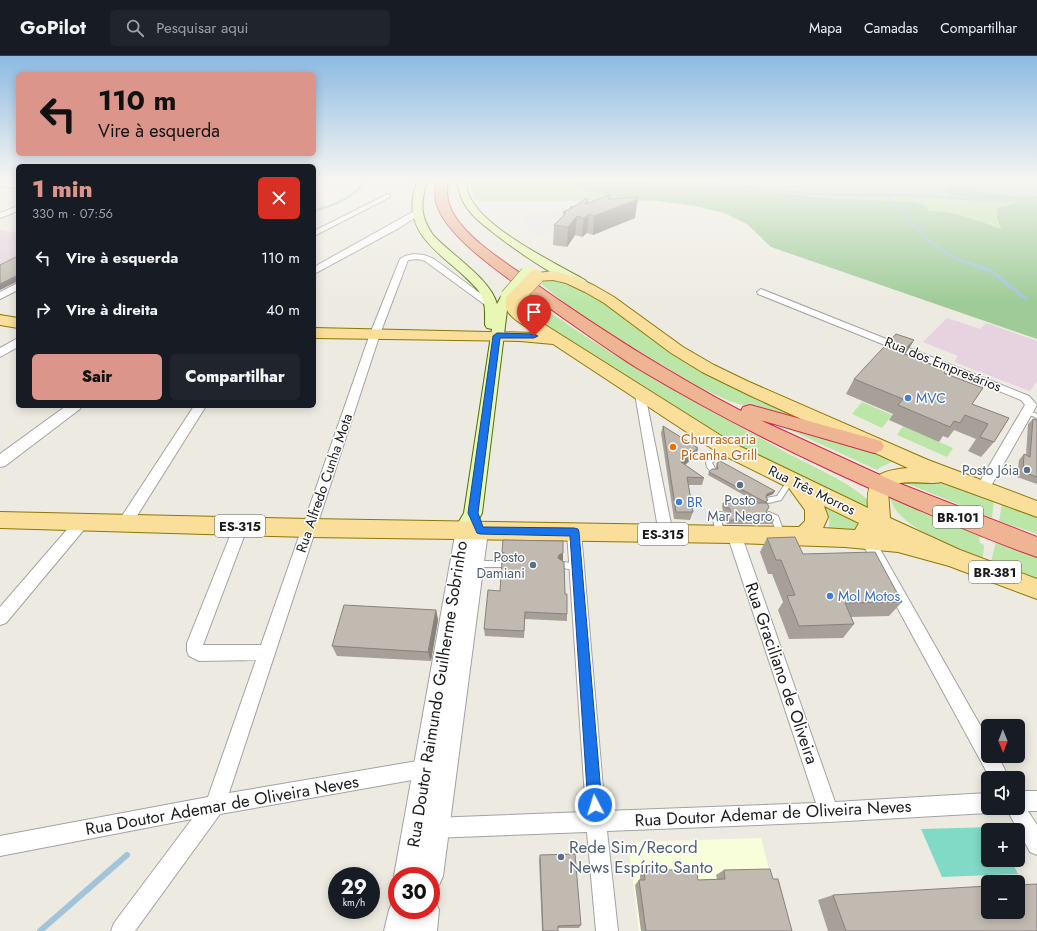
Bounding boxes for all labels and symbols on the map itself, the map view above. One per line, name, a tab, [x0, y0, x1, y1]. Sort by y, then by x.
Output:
pin	[517, 295, 551, 336]
street label: Rua dos Empresários	[882, 331, 1005, 397]
place label: MVC	[916, 388, 946, 408]
marker: MVC	[903, 393, 913, 403]
street label: Rua Alfredo Cunha Mota	[291, 411, 357, 555]
place label: Churrascaria Picanha Grill	[681, 429, 757, 465]
marker: Churrascaria Picanha Grill	[668, 442, 678, 452]
street label: Rua Três Morros	[765, 460, 859, 520]
place label: Posto Jóia	[962, 460, 1019, 480]
marker: Posto Jóia	[1022, 465, 1032, 475]
marker: Posto Mar Negro	[735, 480, 745, 490]
place label: Posto Mar Negro	[707, 490, 773, 526]
place label: BR	[687, 492, 703, 512]
marker: BR	[674, 497, 684, 507]
road number: BR-101	[933, 506, 983, 528]
road number: ES-315	[215, 515, 265, 537]
road number: ES-315	[638, 523, 688, 545]
street label: Rua Doutor Raimundo Guilherme Sobrinho	[401, 539, 473, 849]
place label: Posto Damiani	[476, 547, 525, 583]
marker: Posto Damiani	[528, 560, 538, 570]
road number: BR-381	[969, 561, 1021, 583]
street label: Rua Graciliano de Oliveira	[740, 579, 824, 767]
place label: Mol Motos	[838, 586, 900, 606]
marker: Mol Motos	[825, 591, 835, 601]
north arrow	[981, 719, 1025, 763]
street label: Rua Doutor Ademar de Oliveira Neves	[83, 769, 361, 841]
position arrow	[574, 784, 616, 826]
street label: Rua Doutor Ademar de Oliveira Neves	[634, 794, 912, 832]
place label: Rede Sim/Record News Espírito Santo	[569, 835, 713, 879]
marker: Rede Sim/Record News Espírito Santo	[556, 852, 566, 862]
speed limit sign: 30	[388, 867, 440, 919]

